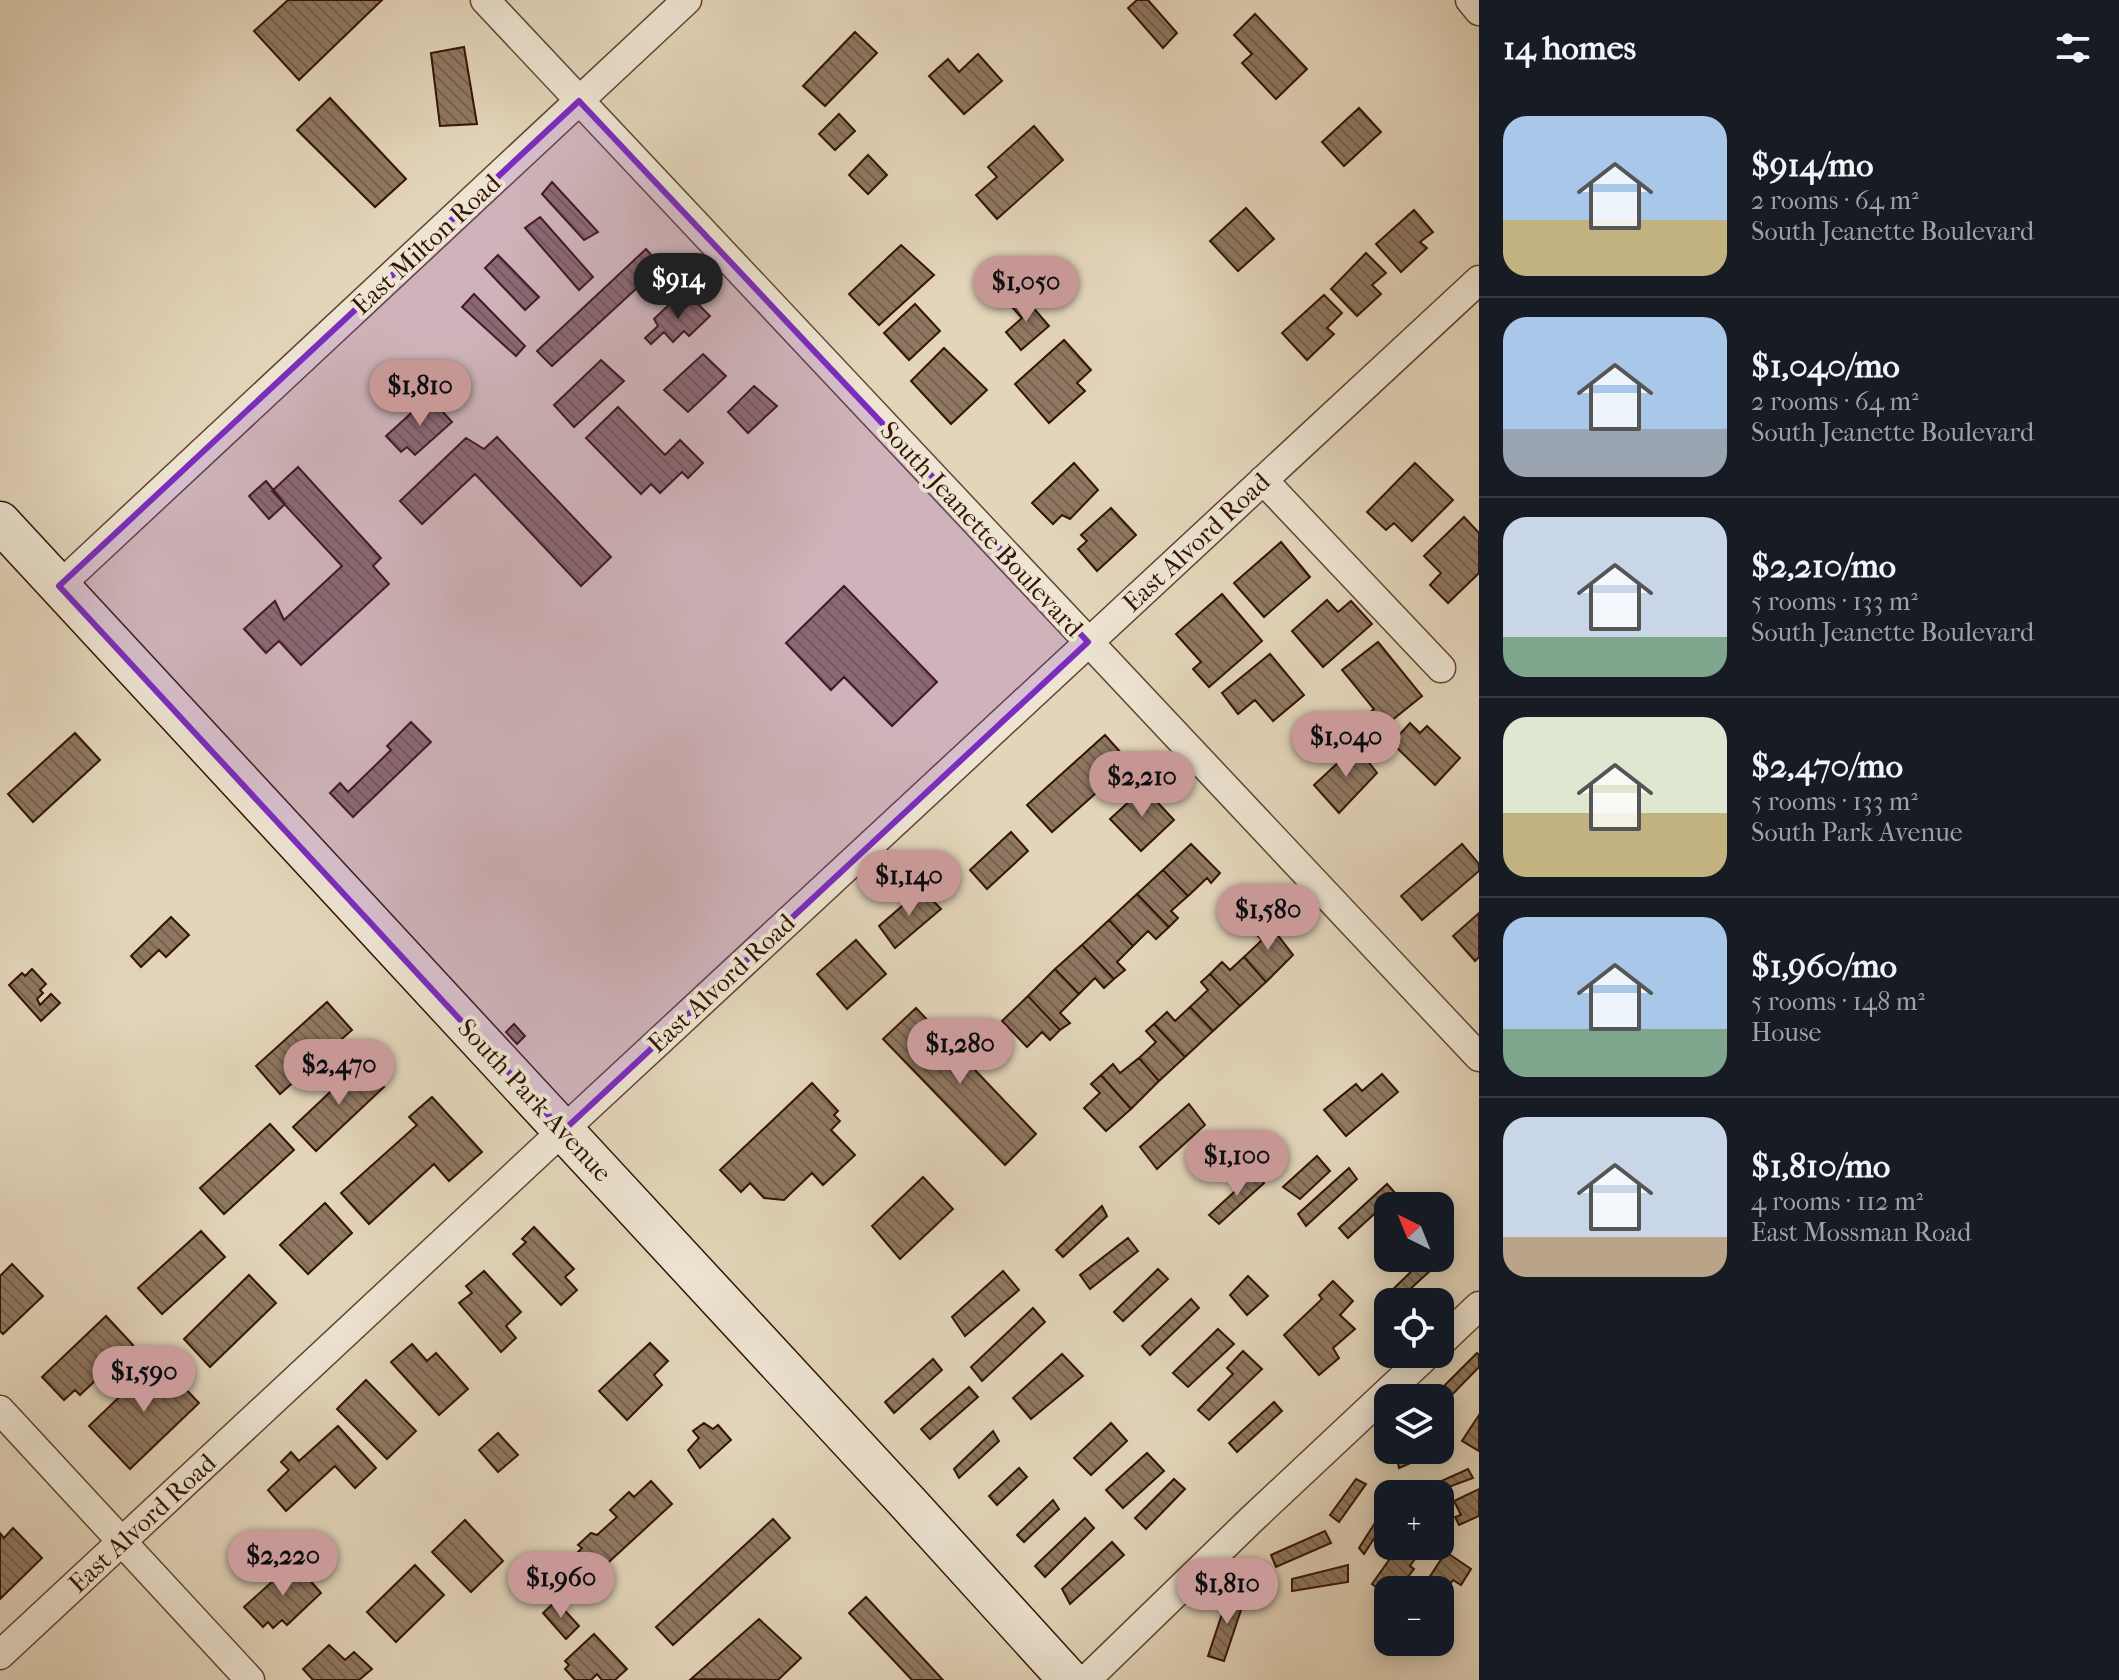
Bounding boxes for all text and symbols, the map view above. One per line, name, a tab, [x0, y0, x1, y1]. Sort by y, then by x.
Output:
icon: filters	[2051, 26, 2095, 70]
text: 14 homes	[1503, 28, 1636, 68]
text: $914/mo	[1751, 145, 1873, 185]
icon: home	[1567, 148, 1663, 244]
street label: East Milton Road	[346, 167, 508, 321]
text: 2 rooms · 64 m²	[1751, 185, 1919, 216]
text: South Jeanette Boulevard	[1751, 216, 2034, 247]
pin: $914	[631, 253, 725, 321]
pin: $1,050	[961, 256, 1091, 324]
text: $914	[652, 263, 704, 294]
text: $1,050	[992, 266, 1060, 297]
text: $1,040/mo	[1751, 346, 1900, 386]
icon: home	[1567, 349, 1663, 445]
pin: $1,810	[355, 360, 485, 428]
text: $1,810	[387, 370, 453, 401]
text: 2 rooms · 64 m²	[1751, 386, 1919, 417]
street label: South Jeanette Boulevard	[874, 415, 1090, 644]
text: South Jeanette Boulevard	[1751, 417, 2034, 448]
street label: East Alvord Road	[1116, 466, 1277, 618]
text: $2,210/mo	[1751, 546, 1896, 586]
icon: home	[1567, 549, 1663, 645]
text: 5 rooms · 133 m²	[1751, 586, 1918, 617]
text: South Jeanette Boulevard	[1751, 617, 2034, 648]
pin: $1,040	[1281, 711, 1411, 779]
text: $1,040	[1310, 721, 1382, 752]
text: $2,470/mo	[1751, 746, 1903, 786]
icon: home	[1567, 749, 1663, 845]
pin: $2,210	[1077, 751, 1207, 819]
text: $2,210	[1107, 761, 1177, 792]
text: 5 rooms · 133 m²	[1751, 786, 1918, 817]
text: South Park Avenue	[1751, 817, 1963, 848]
pin: $1,140	[844, 850, 974, 918]
text: $1,140	[875, 860, 943, 891]
pin: $1,580	[1203, 884, 1333, 952]
text: $1,580	[1235, 894, 1301, 925]
street label: East Alvord Road	[641, 907, 802, 1059]
text: $1,960/mo	[1751, 946, 1897, 986]
icon: home	[1567, 949, 1663, 1045]
text: 5 rooms · 148 m²	[1751, 986, 1925, 1017]
street label: South Park Avenue	[451, 1012, 618, 1188]
text: House	[1751, 1017, 1821, 1048]
pin: $1,280	[895, 1018, 1025, 1086]
text: $1,280	[925, 1028, 995, 1059]
pin: $2,470	[274, 1039, 404, 1107]
text: $2,470	[301, 1049, 377, 1080]
pin: $1,100	[1172, 1130, 1302, 1198]
text: $1,100	[1204, 1140, 1270, 1171]
text: $1,810/mo	[1751, 1146, 1890, 1186]
icon: home	[1567, 1149, 1663, 1245]
text: 4 rooms · 112 m²	[1751, 1186, 1923, 1217]
north arrow	[1374, 1192, 1454, 1272]
map controls	[1374, 1192, 1454, 1656]
text: East Mossman Road	[1751, 1217, 1971, 1248]
button: locate	[1374, 1288, 1454, 1368]
pin: $1,590	[79, 1346, 209, 1414]
text: $1,590	[110, 1356, 178, 1387]
button: layers	[1374, 1384, 1454, 1464]
street label: East Alvord Road	[62, 1447, 223, 1599]
button: +	[1374, 1480, 1454, 1560]
pin: $2,220	[218, 1530, 348, 1598]
text: $2,220	[246, 1540, 320, 1571]
pin: $1,960	[496, 1552, 626, 1620]
pin: $1,810	[1162, 1558, 1292, 1626]
text: $1,960	[526, 1562, 596, 1593]
text: $1,810	[1194, 1568, 1260, 1599]
button: −	[1374, 1576, 1454, 1656]

